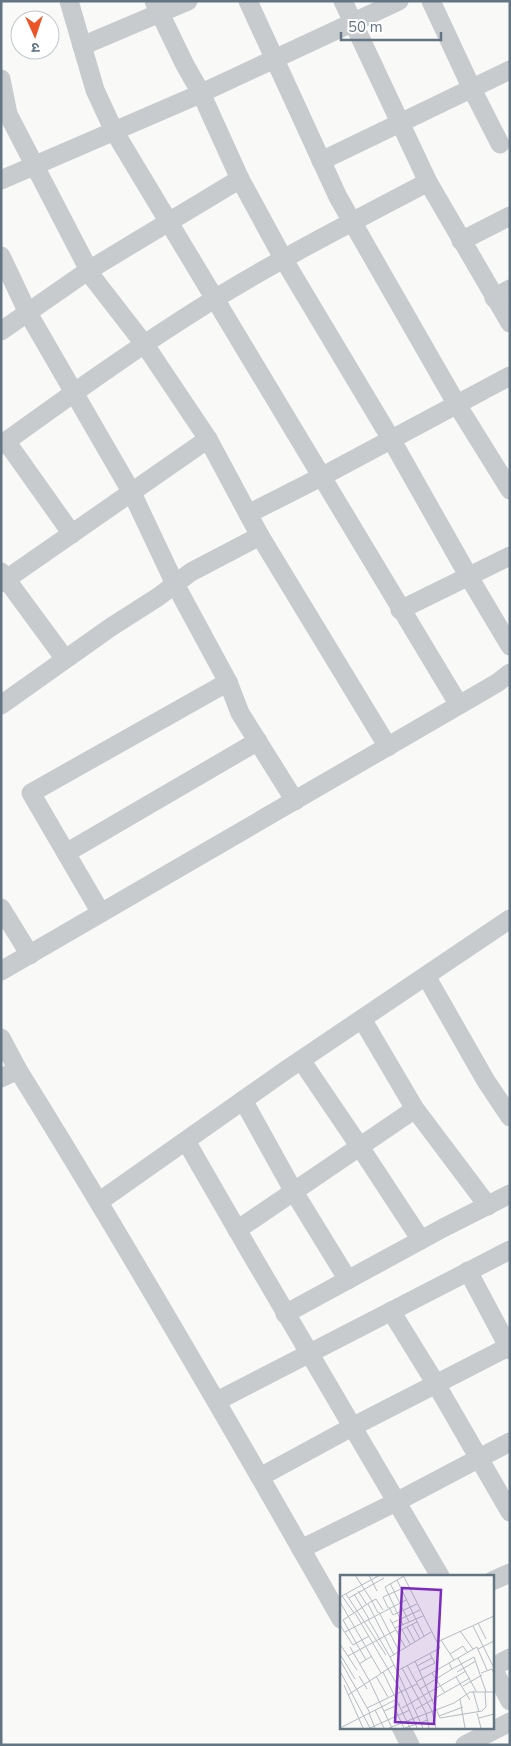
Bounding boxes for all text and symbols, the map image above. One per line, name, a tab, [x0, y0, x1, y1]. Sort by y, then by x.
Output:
north arrow	[10, 10, 60, 60]
scale bar	[341, 10, 441, 42]
text: 50 m	[348, 17, 383, 37]
text: उ	[30, 38, 40, 57]
inset map	[340, 1575, 494, 1728]

